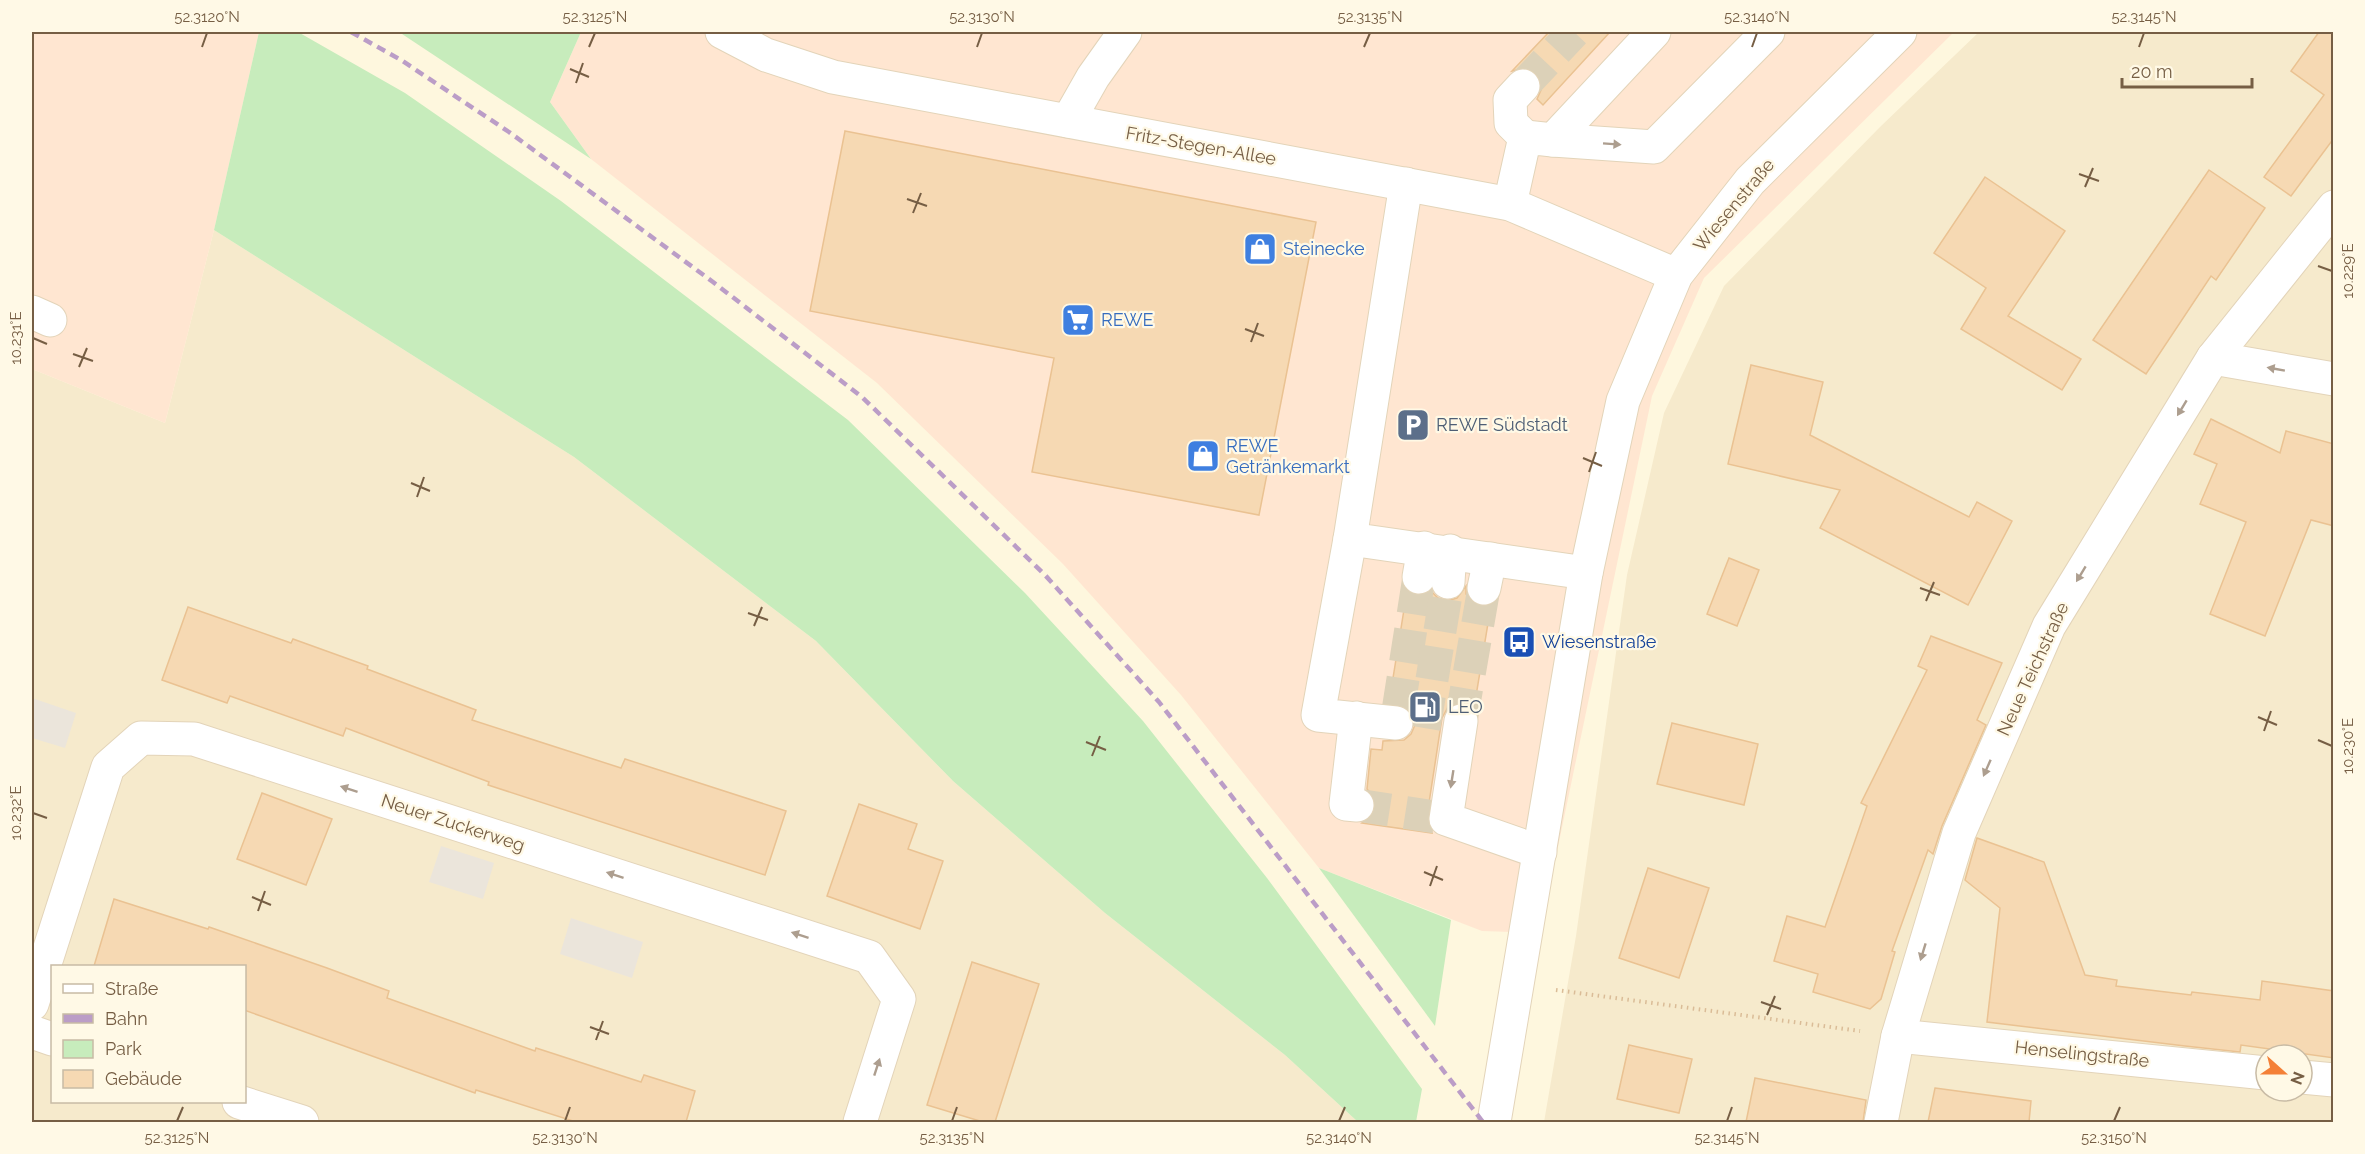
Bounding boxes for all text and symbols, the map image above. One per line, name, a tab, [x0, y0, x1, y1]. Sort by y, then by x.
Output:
text: 52.3120°N	[174, 8, 240, 26]
text: 52.3125°N	[563, 8, 627, 26]
text: 52.3130°N	[949, 8, 1015, 26]
text: 52.3135°N	[1337, 8, 1403, 26]
text: 52.3140°N	[1724, 8, 1790, 26]
text: 52.3145°N	[2111, 8, 2177, 26]
scale bar	[2122, 51, 2252, 89]
text: 20 m	[2131, 61, 2173, 82]
street label: Fritz-Stegen-Allee	[1124, 122, 1278, 169]
one-way arrow	[1602, 139, 1621, 149]
street label: Wiesenstraße	[1689, 154, 1779, 255]
shop icon: Steinecke	[1242, 231, 1278, 267]
place label: Steinecke	[1283, 238, 1365, 259]
text: 10.229°E	[2339, 243, 2357, 299]
supermarket icon: REWE	[1060, 302, 1096, 338]
place label: REWE	[1101, 309, 1154, 330]
text: 10.231°E	[7, 311, 25, 365]
one-way arrow	[2266, 364, 2285, 373]
one-way arrow	[2177, 400, 2188, 416]
parking icon: REWE Südstadt	[1395, 407, 1431, 443]
place label: REWE Südstadt	[1436, 414, 1568, 435]
place label: REWE Getränkemarkt	[1226, 435, 1350, 477]
shop icon: REWE Getränkemarkt	[1185, 438, 1221, 474]
one-way arrow	[2075, 566, 2086, 582]
street label: Neue Teichstraße	[1992, 598, 2073, 739]
bus stop icon: Wiesenstraße	[1501, 624, 1537, 660]
place label: Wiesenstraße	[1542, 631, 1657, 652]
fuel station icon: LEO	[1407, 689, 1443, 725]
place label: LEO	[1448, 696, 1483, 717]
text: 10.230°E	[2339, 718, 2357, 774]
one-way arrow	[1982, 760, 1992, 778]
one-way arrow	[1448, 769, 1457, 788]
one-way arrow	[340, 784, 358, 793]
text: 10.232°E	[7, 785, 25, 841]
street label: Neuer Zuckerweg	[379, 789, 528, 856]
one-way arrow	[606, 870, 624, 879]
one-way arrow	[791, 929, 809, 939]
one-way arrow	[1918, 943, 1927, 961]
legend	[51, 965, 246, 1103]
text: Straße	[105, 978, 159, 999]
text: Bahn	[105, 1008, 148, 1029]
street label: Henselingstraße	[2014, 1036, 2151, 1071]
text: Park	[105, 1038, 142, 1059]
north arrow	[2254, 1043, 2314, 1103]
one-way arrow	[873, 1058, 883, 1076]
text: Gebäude	[105, 1068, 182, 1089]
text: N	[2286, 1069, 2309, 1087]
text: 52.3125°N	[145, 1129, 209, 1147]
text: 52.3130°N	[532, 1129, 598, 1147]
text: 52.3135°N	[919, 1129, 985, 1147]
text: 52.3140°N	[1306, 1129, 1372, 1147]
text: 52.3145°N	[1694, 1129, 1760, 1147]
text: 52.3150°N	[2081, 1129, 2147, 1147]

